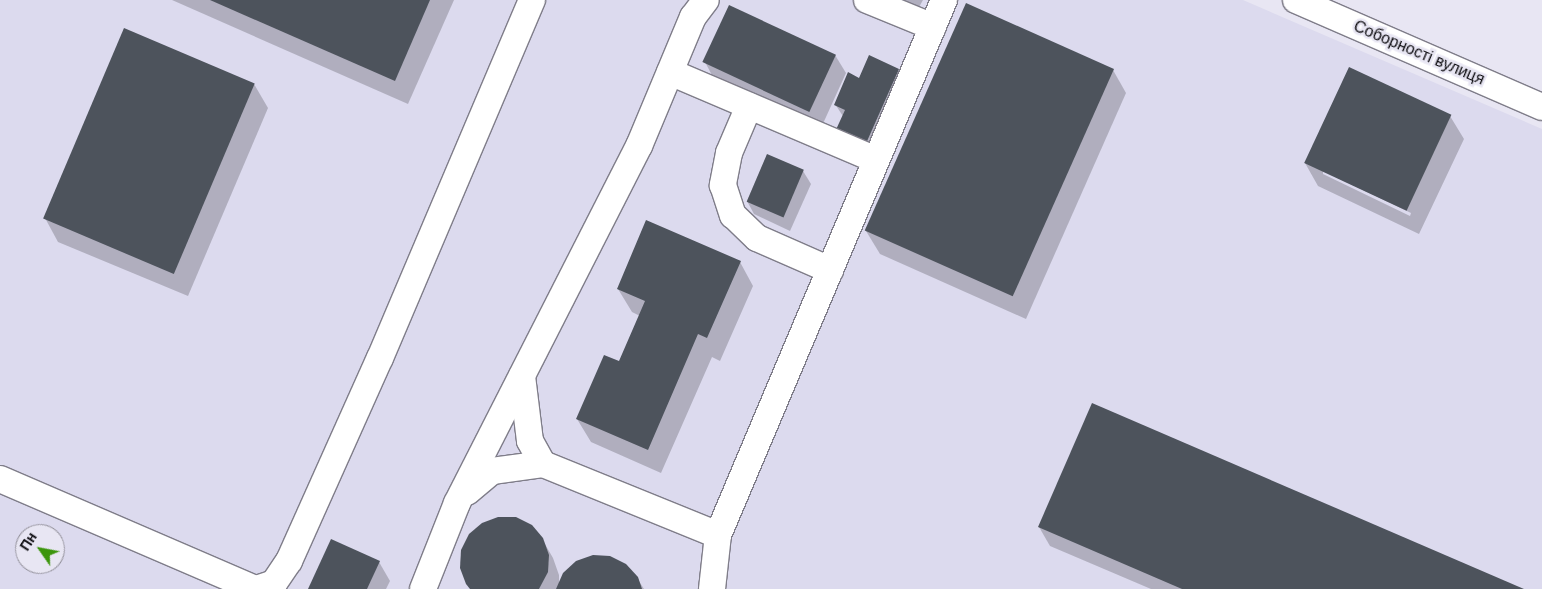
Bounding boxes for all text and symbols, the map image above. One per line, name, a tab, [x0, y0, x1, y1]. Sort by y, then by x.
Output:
street label: Соборності вулиця	[1351, 17, 1487, 89]
north arrow	[15, 524, 65, 574]
text: Пн	[17, 529, 40, 554]

